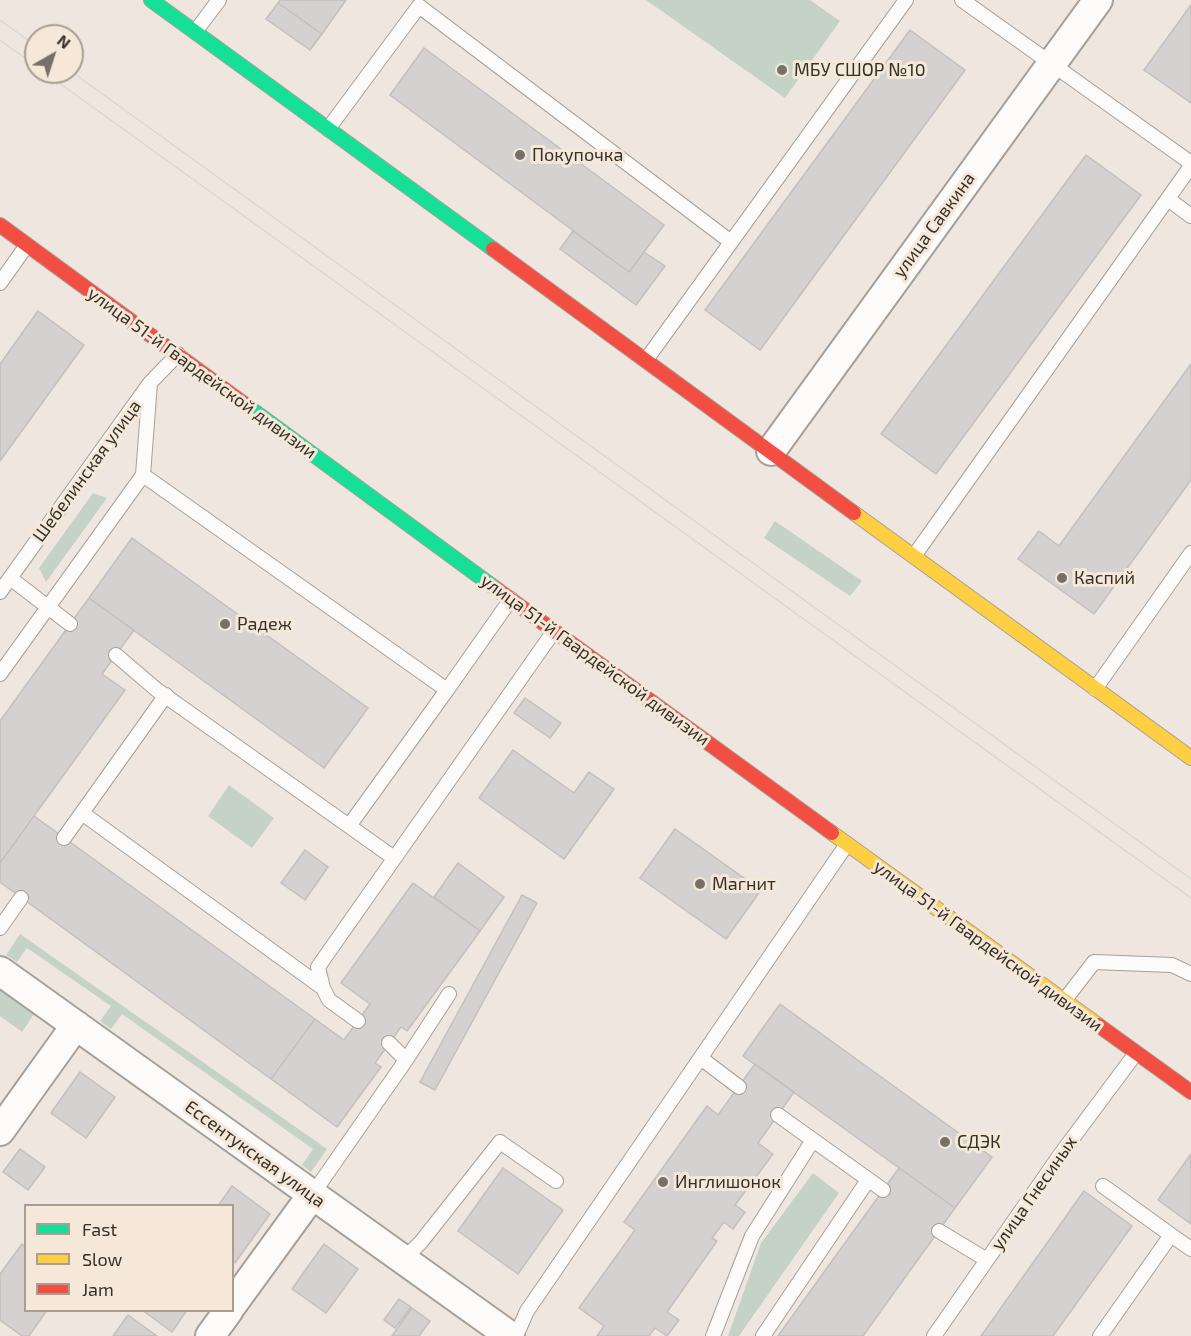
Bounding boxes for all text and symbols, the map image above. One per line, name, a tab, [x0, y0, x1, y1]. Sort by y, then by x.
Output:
north arrow	[24, 24, 84, 84]
text: N	[54, 30, 75, 52]
place label: МБУ СШОР №10	[794, 59, 926, 81]
marker: МБУ СШОР №10	[775, 63, 789, 77]
place label: Покупочка	[532, 144, 623, 166]
marker: Покупочка	[513, 148, 527, 162]
street label: улица Савкина	[889, 168, 979, 282]
street label: улица 51-й Гвардейской дивизии	[83, 283, 321, 463]
street label: Шебелинская улица	[28, 396, 146, 546]
place label: Каспий	[1074, 567, 1135, 589]
street label: улица 51-й Гвардейской дивизии	[476, 570, 714, 750]
marker: Каспий	[1055, 571, 1069, 585]
place label: Радеж	[237, 613, 292, 635]
marker: Радеж	[218, 617, 232, 631]
street label: улица 51-й Гвардейской дивизии	[869, 856, 1107, 1036]
place label: Магнит	[712, 873, 776, 895]
marker: Магнит	[693, 877, 707, 891]
street label: Ессентукская улица	[181, 1096, 329, 1212]
place label: СДЭК	[957, 1131, 1001, 1153]
street label: улица Гнесиных	[987, 1132, 1081, 1254]
marker: СДЭК	[938, 1135, 952, 1149]
place label: Инглишонок	[675, 1171, 781, 1193]
marker: Инглишонок	[656, 1175, 670, 1189]
legend	[24, 1204, 234, 1312]
text: Fast	[82, 1218, 117, 1240]
text: Slow	[82, 1248, 122, 1270]
text: Jam	[82, 1278, 114, 1300]

